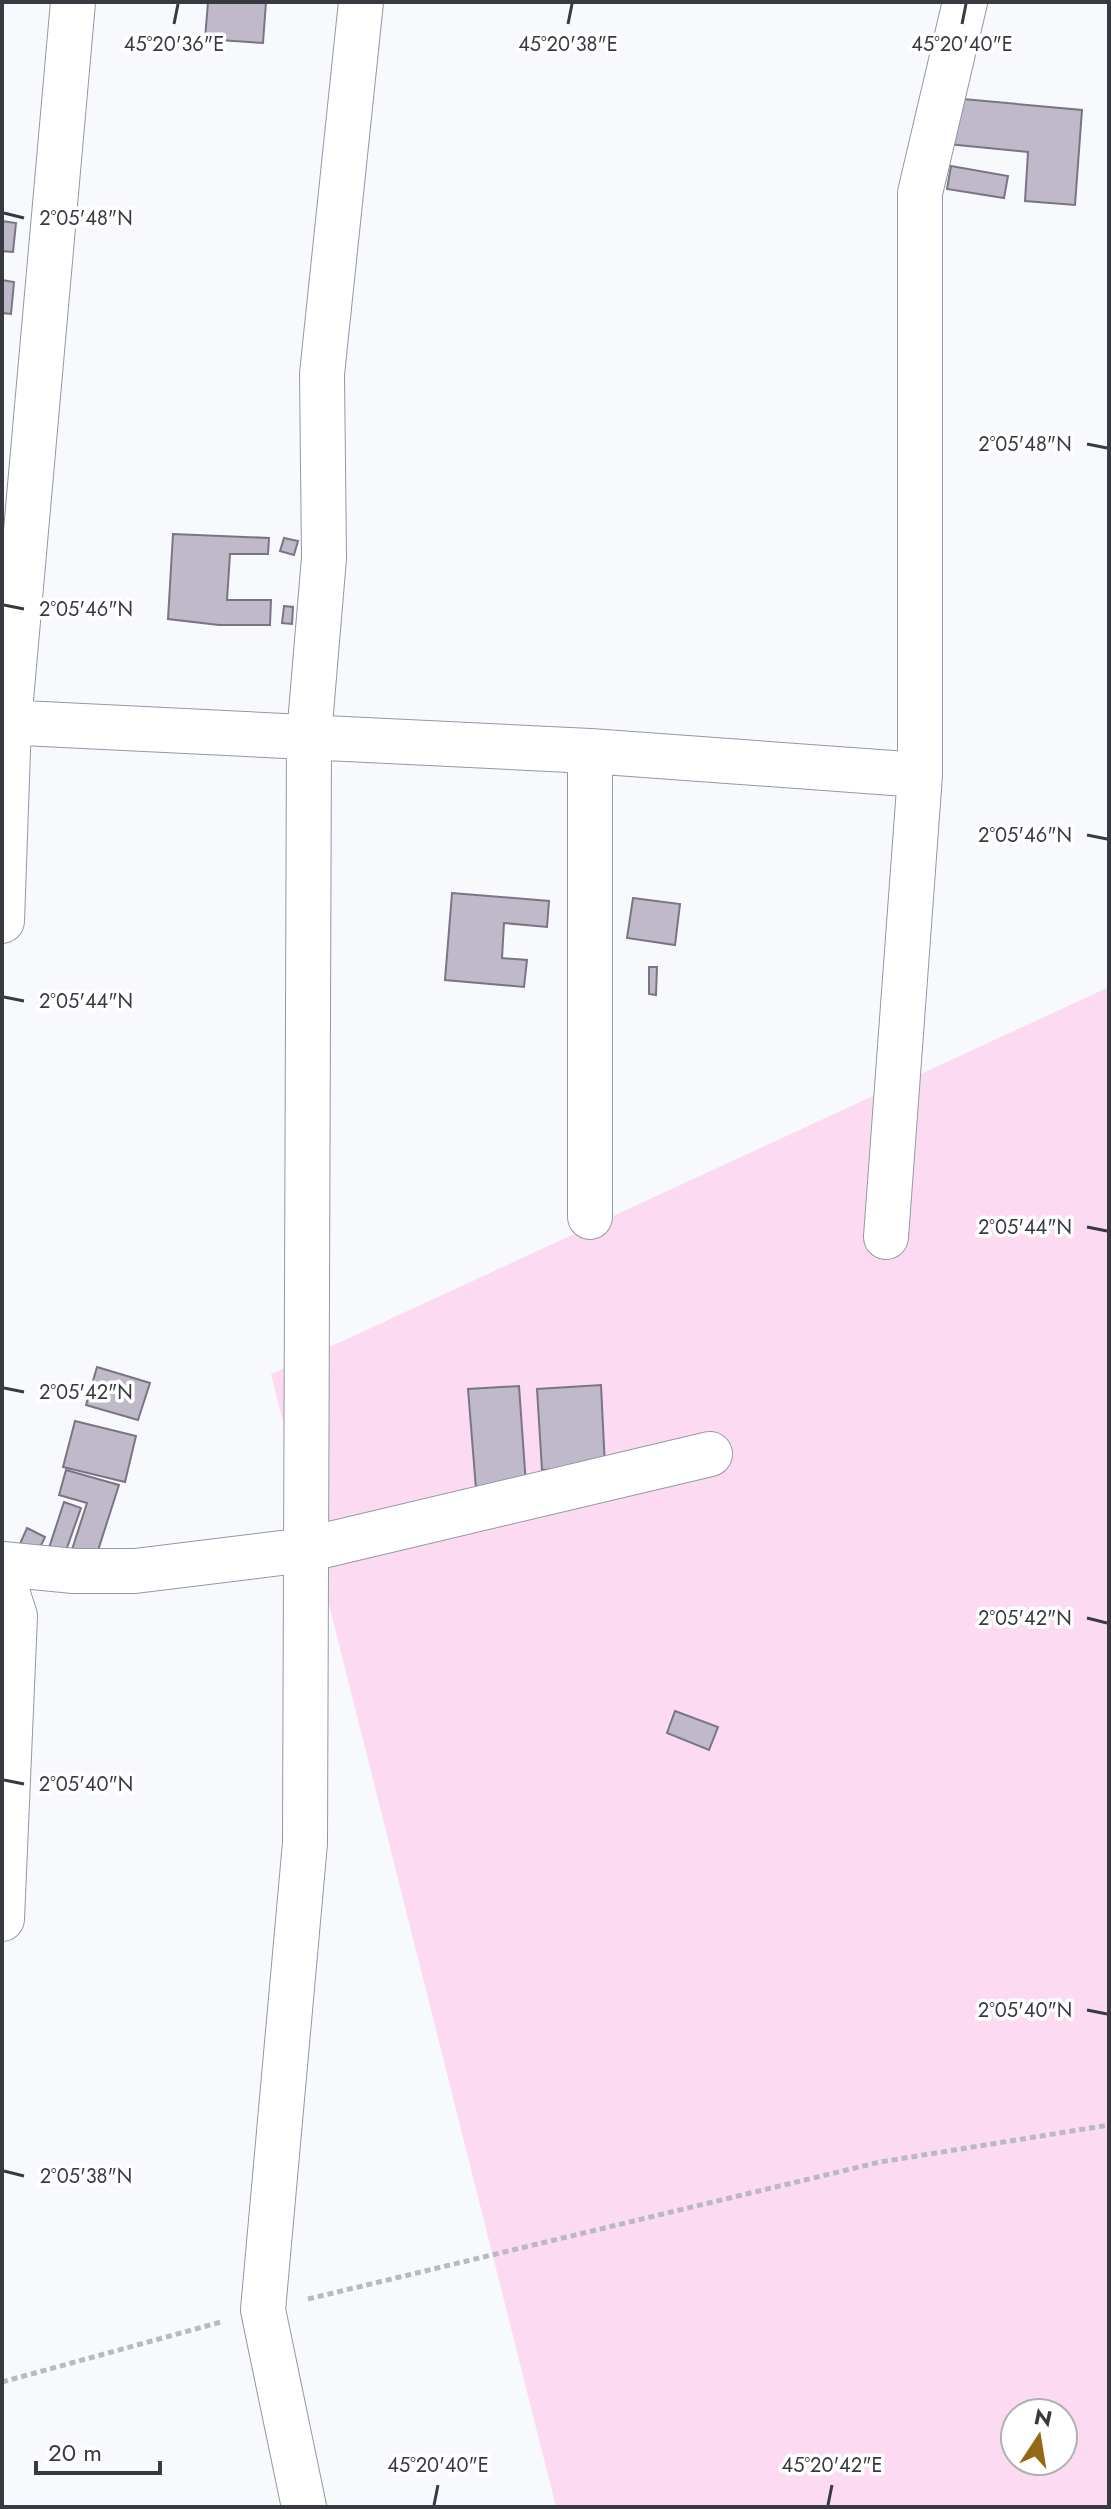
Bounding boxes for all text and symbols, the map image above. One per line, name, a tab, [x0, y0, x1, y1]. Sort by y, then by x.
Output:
text: 45°20'36"E	[124, 30, 224, 59]
text: 45°20'38"E	[518, 30, 618, 59]
text: 45°20'40"E	[911, 30, 1013, 59]
text: 2°05'48"N	[39, 204, 133, 233]
text: 2°05'48"N	[978, 430, 1072, 459]
text: 2°05'46"N	[39, 595, 133, 624]
text: 2°05'46"N	[978, 821, 1072, 850]
text: 2°05'44"N	[39, 987, 133, 1016]
text: 2°05'44"N	[978, 1213, 1072, 1242]
text: 2°05'42"N	[39, 1378, 133, 1407]
text: 2°05'42"N	[978, 1604, 1072, 1633]
text: 2°05'40"N	[39, 1770, 133, 1799]
text: 2°05'40"N	[978, 1996, 1072, 2025]
text: 2°05'38"N	[40, 2162, 132, 2191]
north arrow	[999, 2397, 1079, 2477]
text: N	[1031, 2400, 1055, 2435]
scale bar	[36, 2425, 160, 2475]
text: 20 m	[48, 2435, 102, 2470]
text: 45°20'40"E	[387, 2451, 489, 2480]
text: 45°20'42"E	[782, 2451, 882, 2480]

